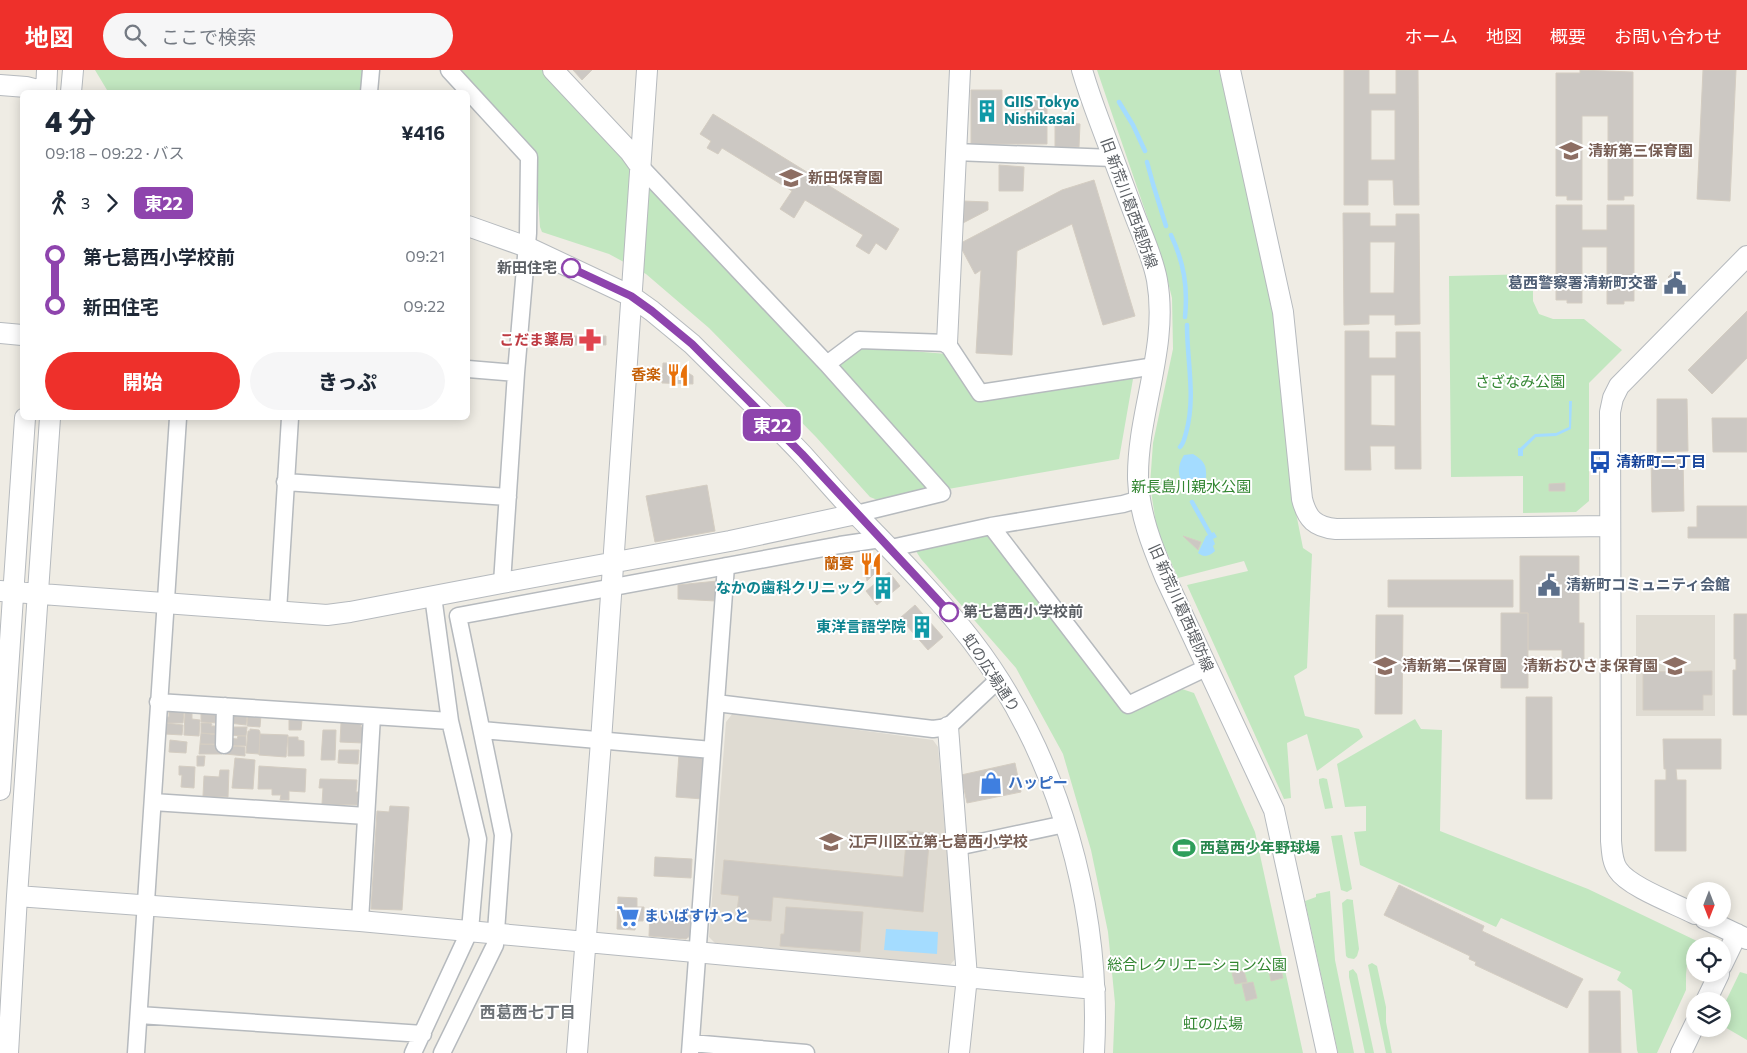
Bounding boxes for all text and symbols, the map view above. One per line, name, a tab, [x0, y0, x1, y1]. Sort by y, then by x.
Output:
search box	[103, 13, 453, 58]
icon: search	[121, 21, 149, 49]
text: 地図	[25, 22, 73, 51]
text: ここで検索	[161, 25, 256, 48]
text: ホーム	[1405, 25, 1458, 47]
text: 地図	[1486, 25, 1522, 47]
text: 概要	[1550, 25, 1586, 47]
text: お問い合わせ	[1614, 25, 1722, 47]
place label: GIIS Tokyo Nishikasai	[1004, 92, 1079, 127]
building icon: GIIS Tokyo Nishikasai	[974, 98, 1000, 124]
text: 4 分	[45, 104, 96, 138]
text: ¥416	[401, 121, 445, 144]
street label: 旧 新荒川葛西堤防線	[1098, 135, 1162, 271]
school or university icon: 清新第三保育園	[1558, 138, 1584, 164]
place label: 清新第三保育園	[1588, 141, 1693, 159]
text: 09:18 – 09:22 · バス	[45, 143, 185, 162]
school or university icon: 新田保育園	[778, 165, 804, 191]
place label: 新田保育園	[808, 168, 883, 186]
icon: walk	[45, 189, 73, 217]
icon: forward	[98, 189, 126, 217]
text: 東22	[144, 192, 183, 214]
text: 3	[81, 193, 90, 212]
text: 第七葛西小学校前	[83, 245, 235, 268]
text: 09:21	[405, 246, 445, 265]
place label: 新田住宅	[497, 258, 557, 276]
marker: 新田住宅	[561, 258, 581, 278]
public building icon: 葛西警察署清新町交番	[1662, 270, 1688, 296]
place label: 葛西警察署清新町交番	[1508, 273, 1658, 291]
text: 新田住宅	[83, 295, 159, 318]
text: 09:22	[403, 296, 445, 315]
pharmacy icon: こだま薬局	[577, 327, 603, 353]
place label: こだま薬局	[499, 330, 574, 348]
button: 開始	[45, 352, 240, 410]
button: きっぷ	[250, 352, 445, 410]
restaurant icon: 香楽	[665, 362, 691, 388]
place label: 香楽	[631, 365, 661, 383]
park label: さざなみ公園	[1475, 372, 1565, 390]
line badge: 東22	[743, 409, 801, 441]
text: 東22	[753, 414, 791, 436]
bus stop icon: 清新町二丁目	[1587, 449, 1613, 475]
place label: 清新町二丁目	[1616, 452, 1706, 470]
park label: 新長島川親水公園	[1131, 477, 1251, 495]
street label: 旧 新荒川葛西堤防線	[1146, 541, 1218, 674]
restaurant icon: 蘭宴	[858, 551, 884, 577]
place label: 蘭宴	[824, 554, 854, 572]
public building icon: 清新町コミュニティ会館	[1536, 572, 1562, 598]
building icon: なかの歯科クリニック	[870, 575, 896, 601]
place label: 清新町コミュニティ会館	[1566, 575, 1730, 593]
place label: なかの歯科クリニック	[716, 578, 866, 596]
marker: 第七葛西小学校前	[939, 602, 959, 622]
place label: 第七葛西小学校前	[963, 602, 1083, 620]
building icon: 東洋言語学院	[909, 614, 935, 640]
place label: 東洋言語学院	[816, 617, 906, 635]
street label: 虹の広場通り	[960, 630, 1024, 715]
school or university icon: 清新第二保育園	[1372, 653, 1398, 679]
school or university icon: 清新おひさま保育園	[1662, 653, 1688, 679]
place label: 清新第二保育園	[1402, 656, 1507, 674]
place label: 清新おひさま保育園	[1523, 656, 1658, 674]
shop icon: ハッピー	[978, 770, 1004, 796]
place label: ハッピー	[1008, 773, 1068, 791]
school or university icon: 江戸川区立第七葛西小学校	[818, 829, 844, 855]
place label: 江戸川区立第七葛西小学校	[848, 832, 1028, 850]
sports icon: 西葛西少年野球場	[1171, 835, 1197, 861]
place label: 西葛西少年野球場	[1200, 838, 1320, 856]
north arrow	[1686, 882, 1731, 928]
map controls	[1686, 882, 1731, 1037]
supermarket icon: まいばすけっと	[615, 903, 641, 929]
place label: まいばすけっと	[644, 906, 749, 924]
button: locate	[1686, 937, 1731, 982]
park label: 総合レクリエーション公園	[1107, 955, 1287, 973]
button: layers	[1686, 992, 1731, 1037]
district label: 西葛西七丁目	[480, 1002, 576, 1021]
park label: 虹の広場	[1183, 1014, 1243, 1032]

